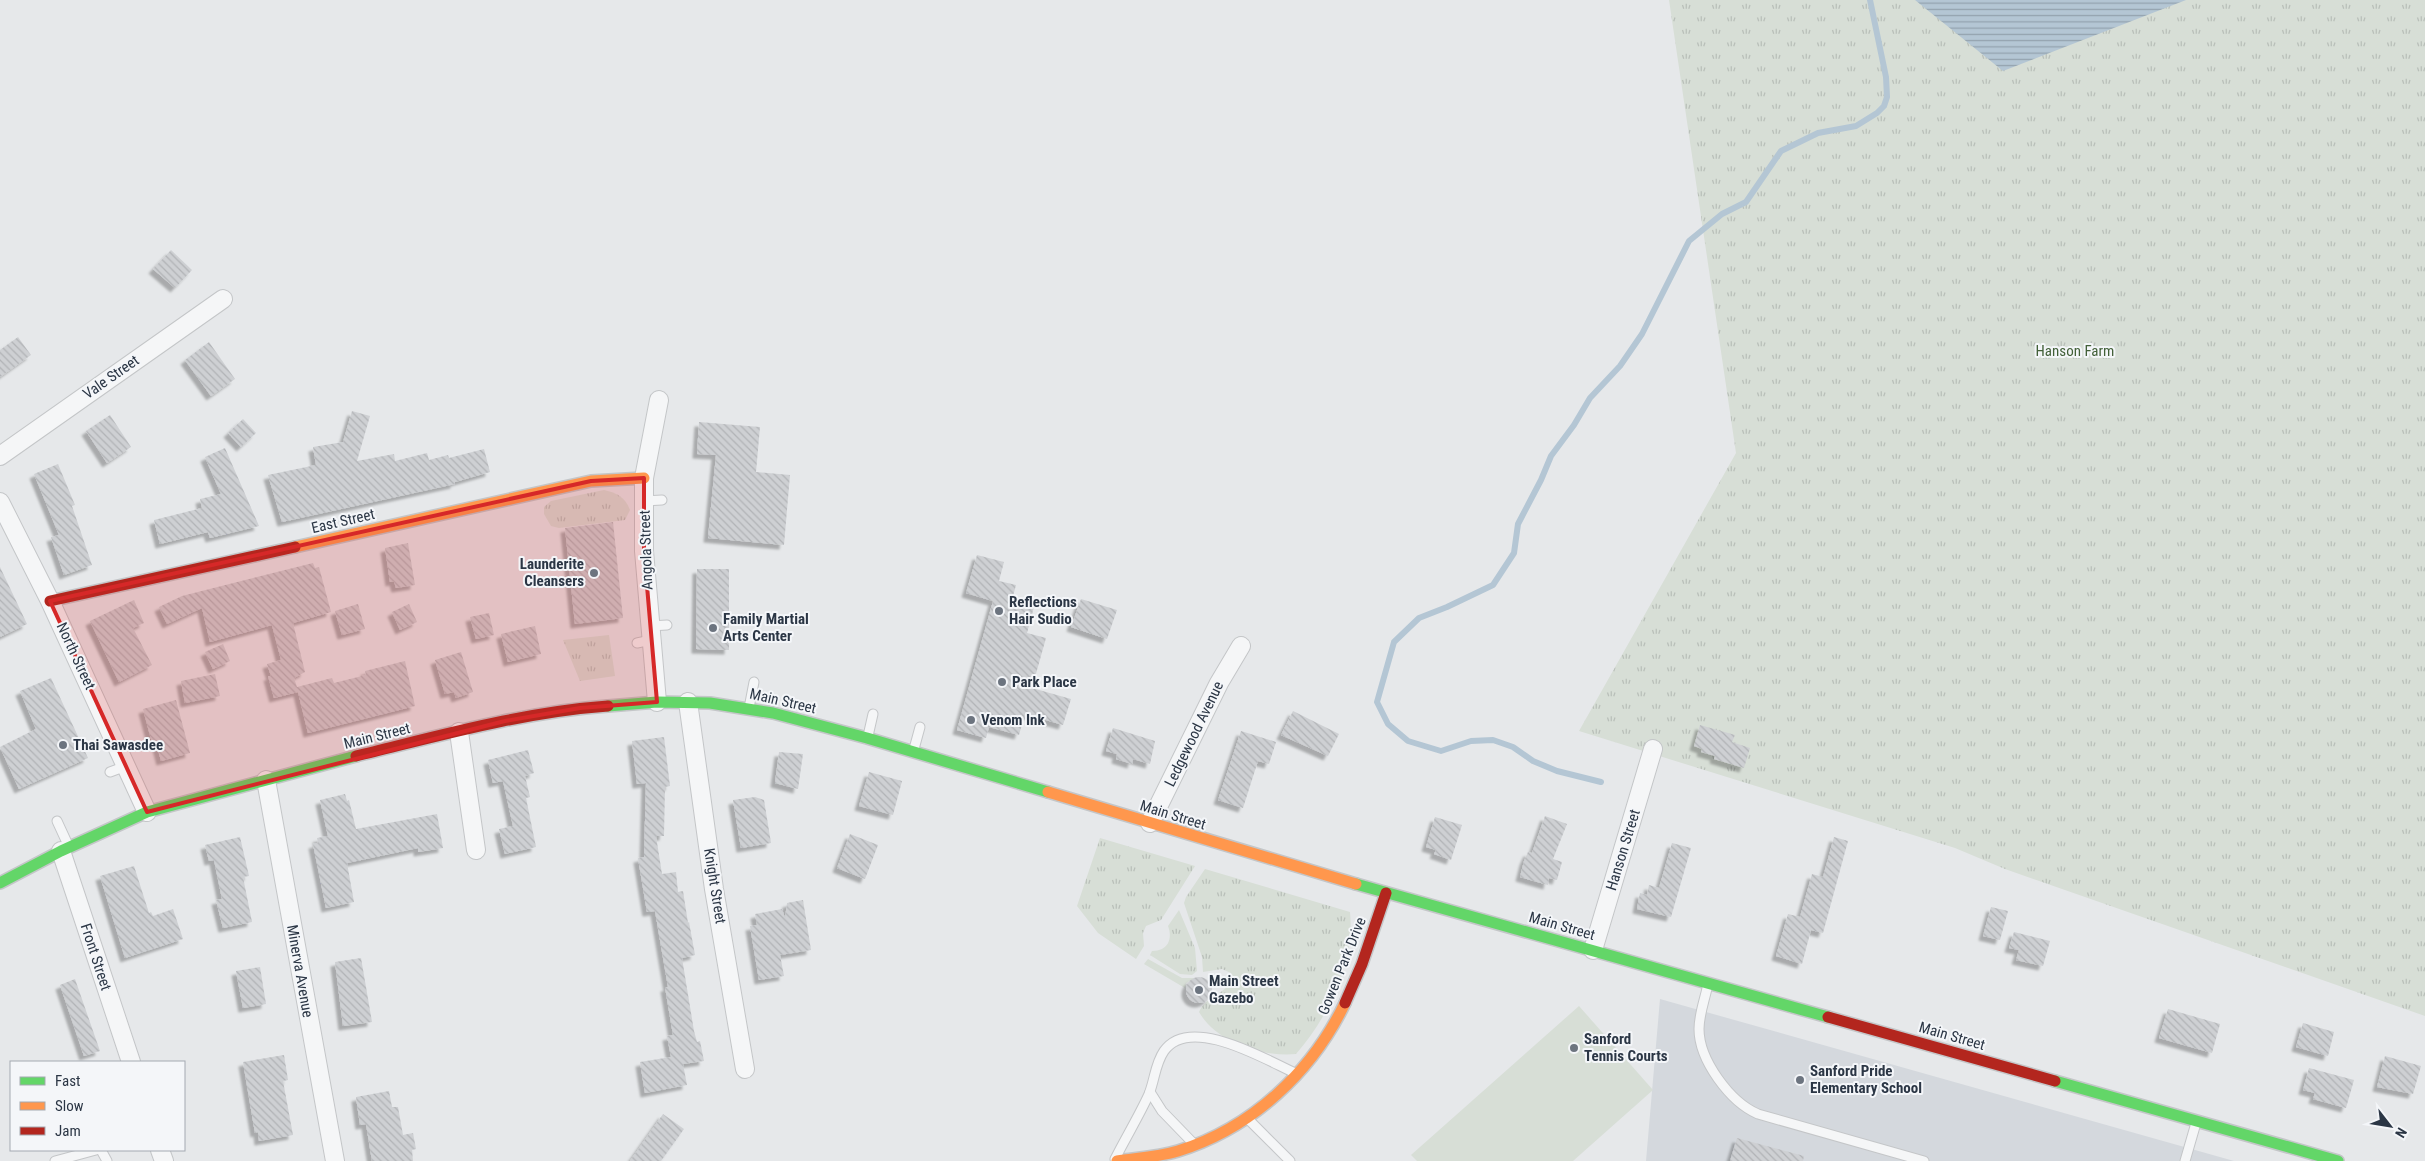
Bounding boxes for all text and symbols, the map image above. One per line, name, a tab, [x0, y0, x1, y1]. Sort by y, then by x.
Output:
park label: Hanson Farm	[2036, 342, 2114, 360]
street label: Vale Street	[79, 351, 143, 403]
street label: East Street	[310, 505, 376, 537]
street label: Angola Street	[636, 510, 656, 590]
place label: Launderite Cleansers	[520, 555, 584, 590]
marker: Launderite Cleansers	[588, 567, 600, 579]
place label: Reflections Hair Sudio	[1009, 593, 1077, 628]
marker: Reflections Hair Sudio	[993, 605, 1005, 617]
place label: Family Martial Arts Center	[723, 610, 809, 645]
street label: North Street	[53, 620, 99, 692]
marker: Family Martial Arts Center	[707, 622, 719, 634]
place label: Park Place	[1012, 673, 1077, 691]
marker: Park Place	[996, 676, 1008, 688]
street label: Ledgewood Avenue	[1161, 678, 1227, 790]
street label: Main Street	[748, 685, 818, 717]
place label: Venom Ink	[981, 711, 1045, 729]
marker: Venom Ink	[965, 714, 977, 726]
street label: Main Street	[342, 719, 412, 753]
place label: Thai Sawasdee	[73, 736, 163, 754]
marker: Thai Sawasdee	[57, 739, 69, 751]
street label: Main Street	[1138, 796, 1208, 834]
street label: Hanson Street	[1602, 807, 1644, 893]
street label: Knight Street	[700, 847, 730, 925]
street label: Main Street	[1527, 908, 1597, 944]
street label: Gowen Park Drive	[1314, 914, 1370, 1018]
street label: Front Street	[77, 921, 115, 993]
street label: Minerva Avenue	[283, 923, 317, 1019]
place label: Main Street Gazebo	[1209, 972, 1279, 1007]
marker: Main Street Gazebo	[1193, 984, 1205, 996]
street label: Main Street	[1917, 1018, 1987, 1054]
place label: Sanford Tennis Courts	[1584, 1030, 1668, 1065]
marker: Sanford Tennis Courts	[1568, 1042, 1580, 1054]
legend	[10, 1061, 185, 1151]
place label: Sanford Pride Elementary School	[1810, 1062, 1922, 1097]
text: Fast	[55, 1072, 80, 1090]
marker: Sanford Pride Elementary School	[1794, 1074, 1806, 1086]
text: Slow	[55, 1097, 84, 1115]
north arrow	[2365, 1101, 2415, 1151]
text: Jam	[55, 1122, 81, 1140]
text: N	[2392, 1125, 2410, 1140]

